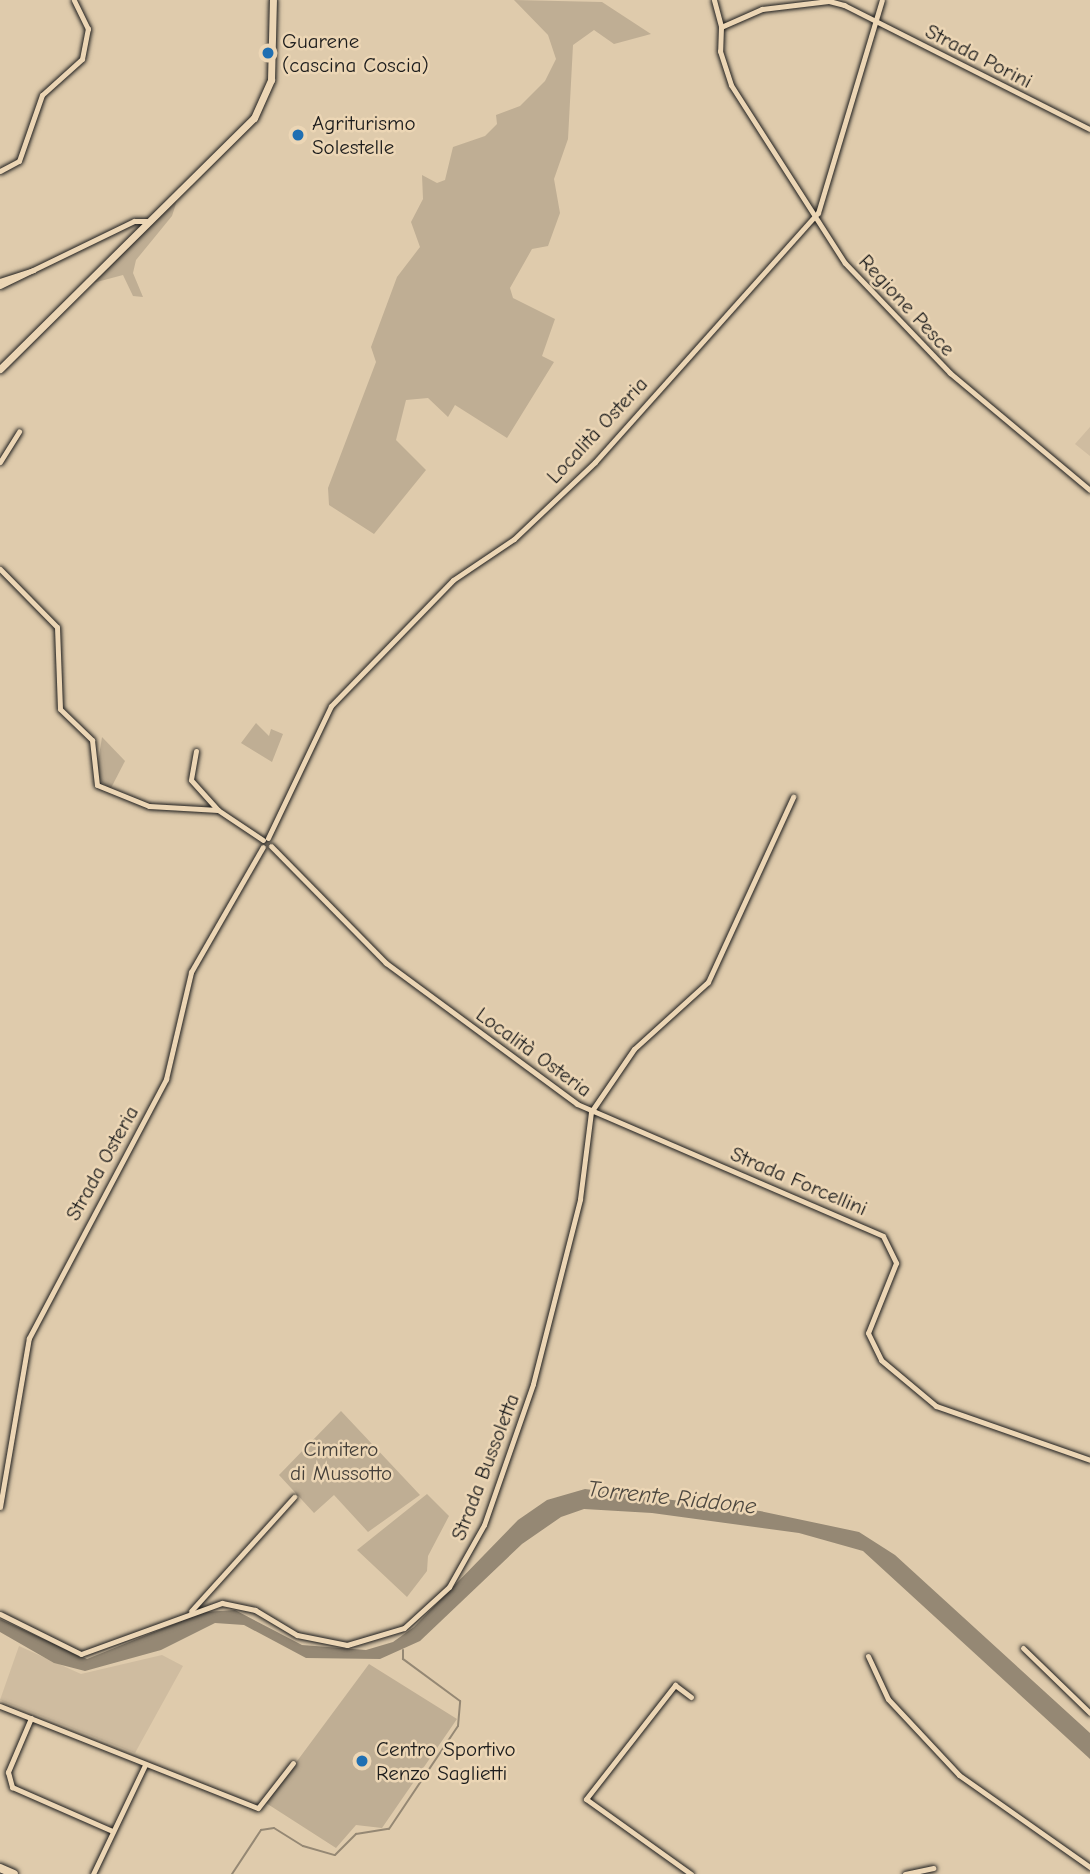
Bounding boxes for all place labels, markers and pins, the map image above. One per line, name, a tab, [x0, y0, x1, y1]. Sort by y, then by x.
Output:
place label: Guarene (cascina Coscia)	[282, 28, 429, 78]
marker: Guarene (cascina Coscia)	[260, 45, 276, 61]
place label: Agriturismo Solestelle	[312, 110, 415, 160]
marker: Agriturismo Solestelle	[290, 127, 306, 143]
place label: Centro Sportivo Renzo Saglietti	[376, 1736, 516, 1786]
marker: Centro Sportivo Renzo Saglietti	[354, 1753, 370, 1769]

